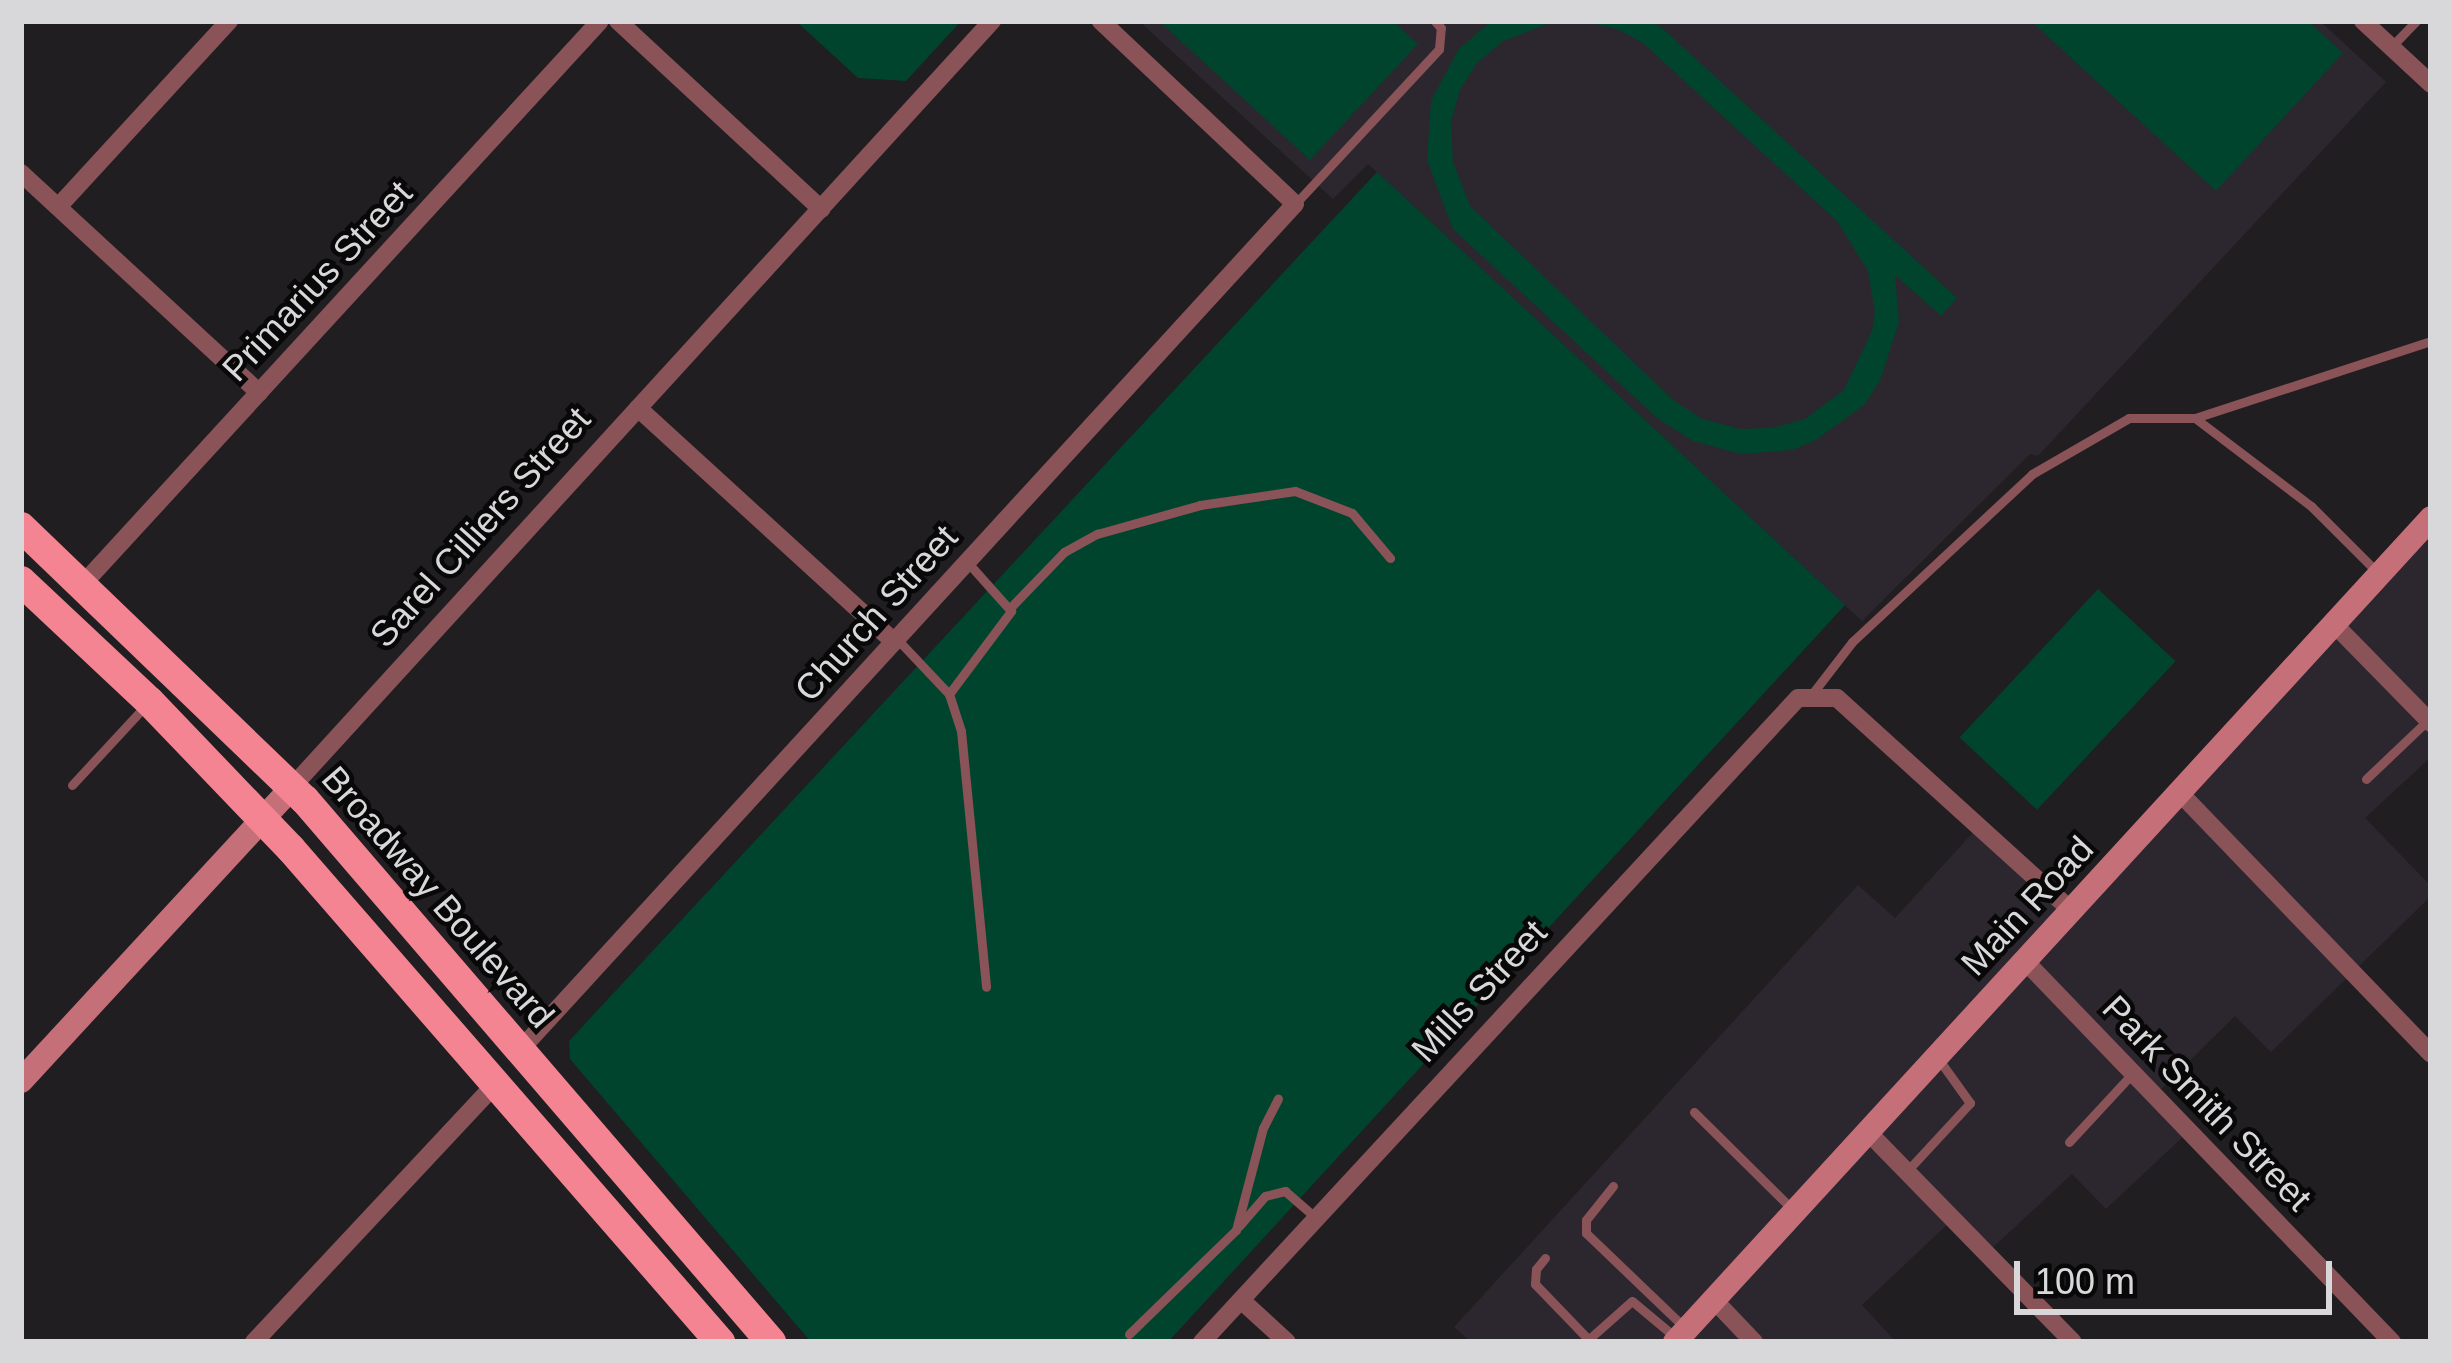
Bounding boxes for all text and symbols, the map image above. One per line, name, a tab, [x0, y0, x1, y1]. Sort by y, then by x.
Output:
street label: Primarius Street	[213, 172, 421, 390]
street label: Sarel Cilliers Street	[361, 398, 599, 656]
street label: Church Street	[786, 516, 966, 710]
street label: Broadway Boulevard	[313, 757, 563, 1037]
street label: Main Road	[1952, 828, 2102, 984]
street label: Mills Street	[1402, 911, 1556, 1071]
street label: Park Smith Street	[2093, 987, 2321, 1219]
scale bar	[2020, 1237, 2338, 1311]
text: 100 m	[2035, 1261, 2135, 1302]

